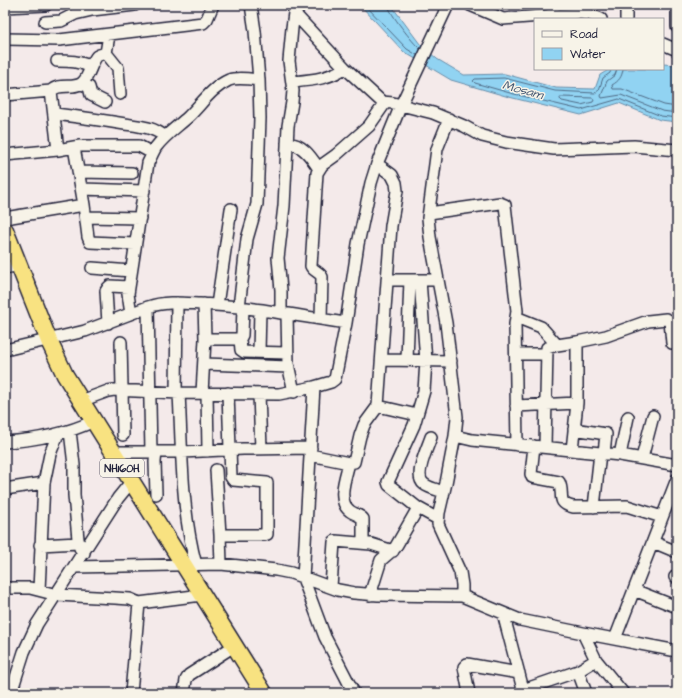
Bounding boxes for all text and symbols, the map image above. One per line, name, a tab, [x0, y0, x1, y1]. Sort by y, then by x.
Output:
legend	[534, 18, 664, 70]
text: Road	[570, 26, 598, 43]
text: Water	[570, 46, 606, 63]
water label: Mosam	[500, 76, 547, 104]
road number: NH160H	[100, 459, 144, 477]

